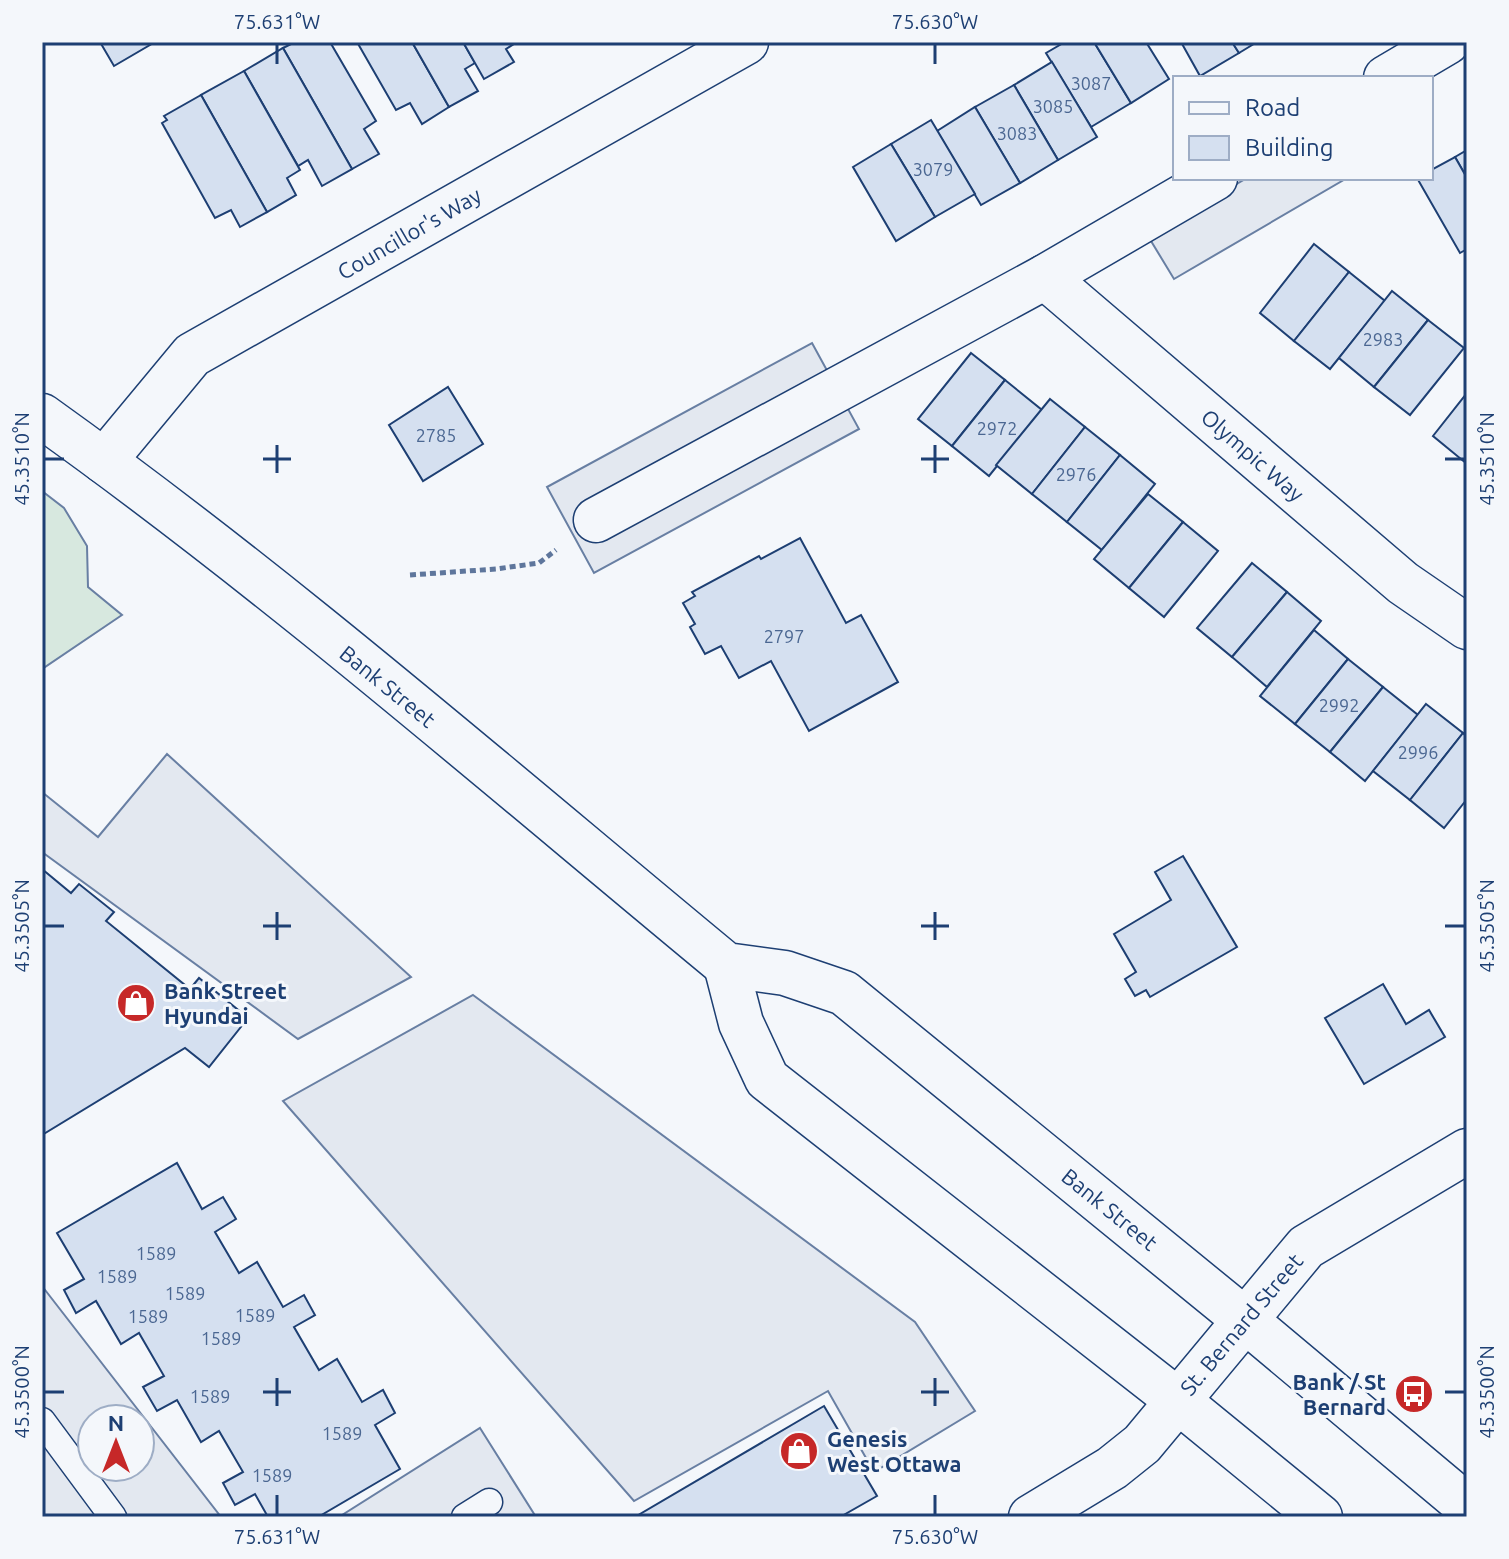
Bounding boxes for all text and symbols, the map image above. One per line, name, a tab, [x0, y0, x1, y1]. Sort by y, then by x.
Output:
text: 75.631°W	[234, 10, 320, 33]
text: 75.630°W	[892, 10, 978, 33]
house number: 3087	[1071, 73, 1111, 93]
legend	[1173, 76, 1433, 180]
text: Road	[1245, 94, 1300, 121]
house number: 3085	[1033, 96, 1073, 116]
house number: 3083	[997, 123, 1037, 143]
text: Building	[1245, 134, 1333, 161]
house number: 3079	[913, 159, 953, 179]
street label: Councillor's Way	[333, 182, 486, 284]
house number: 2983	[1363, 329, 1403, 349]
street label: Olympic Way	[1197, 404, 1310, 507]
text: 45.3510°N	[10, 412, 33, 506]
text: 45.3510°N	[1475, 412, 1498, 506]
house number: 2972	[977, 418, 1017, 438]
house number: 2785	[416, 425, 456, 445]
house number: 2976	[1056, 464, 1096, 484]
house number: 2797	[764, 626, 804, 646]
street label: Bank Street	[335, 640, 441, 732]
house number: 2992	[1319, 695, 1359, 715]
house number: 2996	[1398, 742, 1438, 762]
text: 45.3505°N	[10, 879, 33, 973]
text: 45.3505°N	[1475, 879, 1498, 973]
place label: Bank Street Hyundai	[164, 978, 287, 1028]
shop icon: Bank Street Hyundai	[115, 982, 157, 1024]
street label: Bank Street	[1057, 1163, 1163, 1255]
house number: 1589	[136, 1243, 176, 1263]
street label: St. Bernard Street	[1175, 1248, 1308, 1400]
house number: 1589	[97, 1266, 137, 1286]
house number: 1589	[165, 1283, 205, 1303]
house number: 1589	[235, 1305, 275, 1325]
house number: 1589	[128, 1306, 168, 1326]
house number: 1589	[201, 1328, 241, 1348]
text: 45.3500°N	[10, 1345, 33, 1439]
text: 45.3500°N	[1475, 1345, 1498, 1439]
place label: Bank / St Bernard	[1293, 1369, 1386, 1419]
bus stop icon: Bank / St Bernard	[1393, 1373, 1435, 1415]
house number: 1589	[190, 1386, 230, 1406]
north arrow	[76, 1403, 156, 1483]
text: N	[108, 1410, 124, 1435]
house number: 1589	[322, 1423, 362, 1443]
place label: Genesis West Ottawa	[827, 1426, 962, 1476]
shop icon: Genesis West Ottawa	[778, 1430, 820, 1472]
house number: 1589	[252, 1465, 292, 1485]
text: 75.631°W	[234, 1525, 320, 1548]
text: 75.630°W	[892, 1525, 978, 1548]

